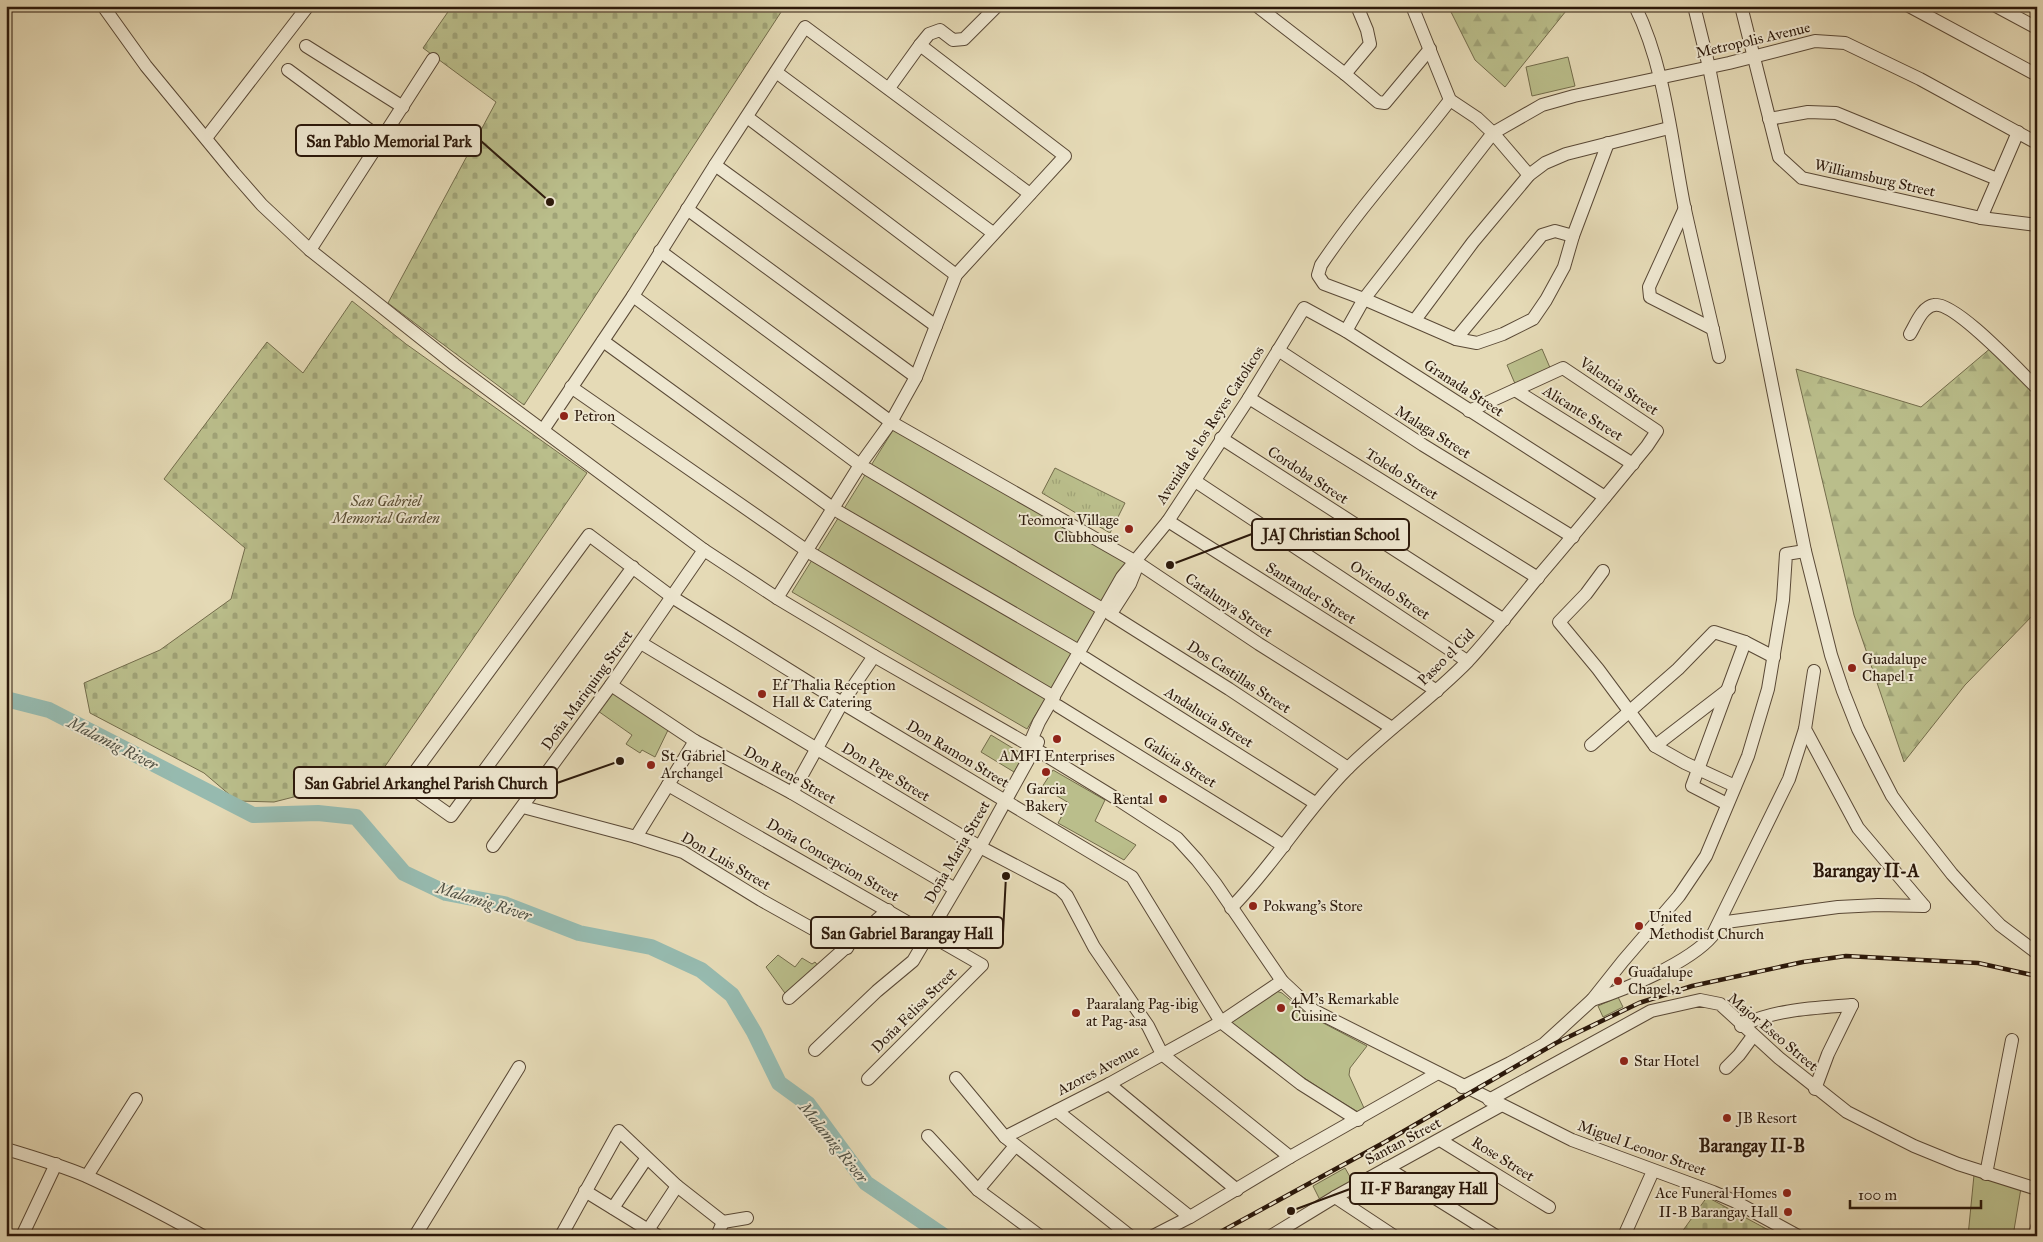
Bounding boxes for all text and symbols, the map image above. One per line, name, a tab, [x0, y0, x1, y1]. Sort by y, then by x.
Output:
street label: Metropolis Avenue	[1694, 18, 1812, 62]
callout: San Pablo Memorial Park	[296, 125, 481, 156]
text: San Pablo Memorial Park	[306, 132, 472, 151]
street label: Williamsburg Street	[1813, 155, 1938, 201]
street label: Avenida de los Reyes Catolicos	[1152, 343, 1268, 508]
street label: Valencia Street	[1575, 352, 1662, 419]
street label: Granada Street	[1421, 355, 1508, 421]
street label: Alicante Street	[1539, 381, 1627, 445]
street label: Malaga Street	[1392, 402, 1475, 463]
place label: Petron	[574, 407, 615, 425]
marker: Petron	[558, 410, 570, 422]
street label: Cordoba Street	[1264, 442, 1352, 508]
street label: Toledo Street	[1362, 444, 1442, 504]
park label: San Gabriel Memorial Garden	[330, 492, 440, 527]
place label: Teomora Village Clubhouse	[1018, 511, 1119, 546]
callout: JAJ Christian School	[1252, 519, 1409, 550]
marker: Teomora Village Clubhouse	[1123, 523, 1135, 535]
text: JAJ Christian School	[1261, 525, 1400, 545]
street label: Oviendo Street	[1346, 557, 1434, 624]
street label: Santander Street	[1263, 558, 1360, 628]
street label: Catalunya Street	[1182, 569, 1277, 641]
street label: Paseo el Cid	[1414, 625, 1478, 689]
street label: Doña Mariquing Street	[538, 626, 638, 754]
street label: Dos Castillas Street	[1184, 637, 1295, 718]
place label: Guadalupe Chapel 1	[1862, 650, 1927, 685]
marker: Guadalupe Chapel 1	[1846, 662, 1858, 674]
place label: Ef Thalia Reception Hall & Catering	[772, 676, 896, 711]
street label: Andalucia Street	[1160, 682, 1257, 752]
marker: Ef Thalia Reception Hall & Catering	[756, 688, 768, 700]
water label: Malamig River	[63, 712, 162, 775]
street label: Don Ramon Street	[903, 716, 1013, 792]
street label: Galicia Street	[1140, 732, 1220, 792]
marker: AMFI Enterprises	[1051, 733, 1063, 745]
street label: Don Pepe Street	[839, 739, 934, 806]
street label: Don Rene Street	[741, 742, 840, 808]
place label: St. Gabriel Archangel	[660, 747, 727, 782]
place label: AMFI Enterprises	[998, 747, 1115, 765]
marker: St. Gabriel Archangel	[645, 759, 657, 771]
marker: Garcia Bakery	[1040, 766, 1052, 778]
callout: San Gabriel Arkanghel Parish Church	[294, 767, 557, 798]
text: San Gabriel Arkanghel Parish Church	[304, 774, 548, 794]
place label: Garcia Bakery	[1025, 780, 1068, 815]
place label: Rental	[1113, 790, 1154, 808]
marker: Rental	[1157, 793, 1169, 805]
street label: Doña Maria Street	[920, 797, 994, 907]
street label: Doña Concepcion Street	[764, 815, 903, 906]
street label: Don Luis Street	[678, 828, 774, 894]
district label: Barangay II-A	[1813, 860, 1920, 883]
water label: Malamig River	[432, 877, 535, 925]
place label: Pokwang's Store	[1263, 897, 1363, 915]
marker: Pokwang's Store	[1247, 900, 1259, 912]
place label: United Methodist Church	[1649, 908, 1765, 943]
callout: San Gabriel Barangay Hall	[811, 917, 1003, 948]
marker: United Methodist Church	[1633, 920, 1645, 932]
text: San Gabriel Barangay Hall	[821, 924, 994, 944]
street label: Doña Felisa Street	[868, 963, 961, 1056]
place label: Guadalupe Chapel 2	[1628, 963, 1693, 998]
marker: Guadalupe Chapel 2	[1612, 975, 1624, 987]
street label: Major Eseo Street	[1724, 989, 1822, 1076]
place label: 4M's Remarkable Cuisine	[1291, 990, 1399, 1025]
place label: Paaralang Pag-ibig at Pag-asa	[1086, 995, 1199, 1030]
marker: 4M's Remarkable Cuisine	[1275, 1002, 1287, 1014]
marker: Paaralang Pag-ibig at Pag-asa	[1070, 1007, 1082, 1019]
street label: Azores Avenue	[1053, 1041, 1142, 1100]
place label: Star Hotel	[1634, 1052, 1700, 1070]
marker: Star Hotel	[1618, 1055, 1630, 1067]
water label: Malamig River	[794, 1097, 873, 1188]
place label: JB Resort	[1735, 1109, 1798, 1128]
marker: JB Resort	[1721, 1112, 1733, 1124]
street label: Santan Street	[1362, 1113, 1445, 1168]
street label: Miguel Leonor Street	[1575, 1116, 1709, 1180]
street label: Rose Street	[1468, 1133, 1538, 1186]
district label: Barangay II-B	[1699, 1135, 1805, 1158]
callout: II-F Barangay Hall	[1350, 1173, 1497, 1204]
scale bar	[1850, 1177, 1982, 1209]
text: II-F Barangay Hall	[1360, 1179, 1488, 1199]
place label: Ace Funeral Homes	[1654, 1184, 1777, 1202]
text: 100 m	[1858, 1186, 1898, 1204]
marker: Ace Funeral Homes	[1781, 1187, 1793, 1199]
place label: II-B Barangay Hall	[1659, 1203, 1779, 1221]
marker: II-B Barangay Hall	[1782, 1206, 1794, 1218]

